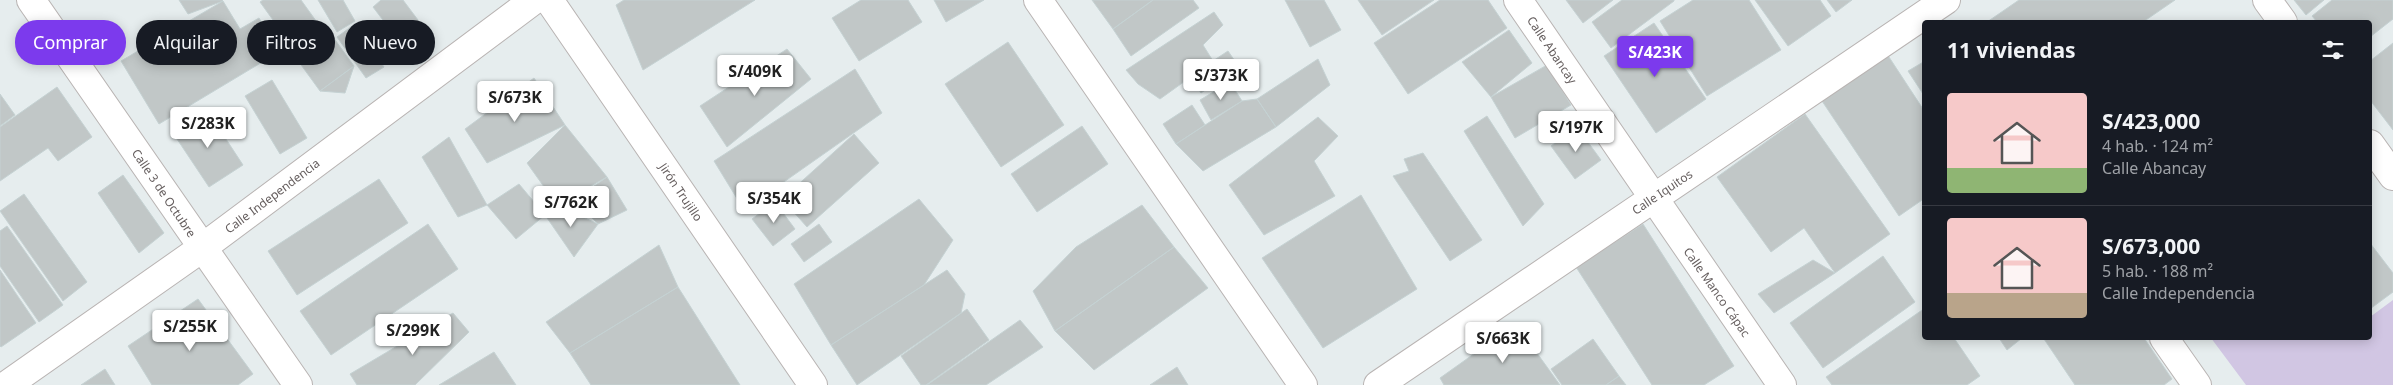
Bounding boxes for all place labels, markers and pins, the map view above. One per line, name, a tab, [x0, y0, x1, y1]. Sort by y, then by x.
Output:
pin: S/423K	[1614, 36, 1696, 78]
pin: S/409K	[714, 54, 796, 97]
pin: S/373K	[1180, 58, 1262, 101]
pin: S/673K	[474, 80, 556, 123]
pin: S/283K	[167, 106, 249, 149]
pin: S/197K	[1535, 110, 1617, 153]
pin: S/354K	[733, 182, 815, 224]
pin: S/762K	[530, 186, 612, 228]
pin: S/255K	[149, 310, 231, 352]
pin: S/299K	[372, 314, 454, 356]
pin: S/663K	[1462, 322, 1544, 364]

